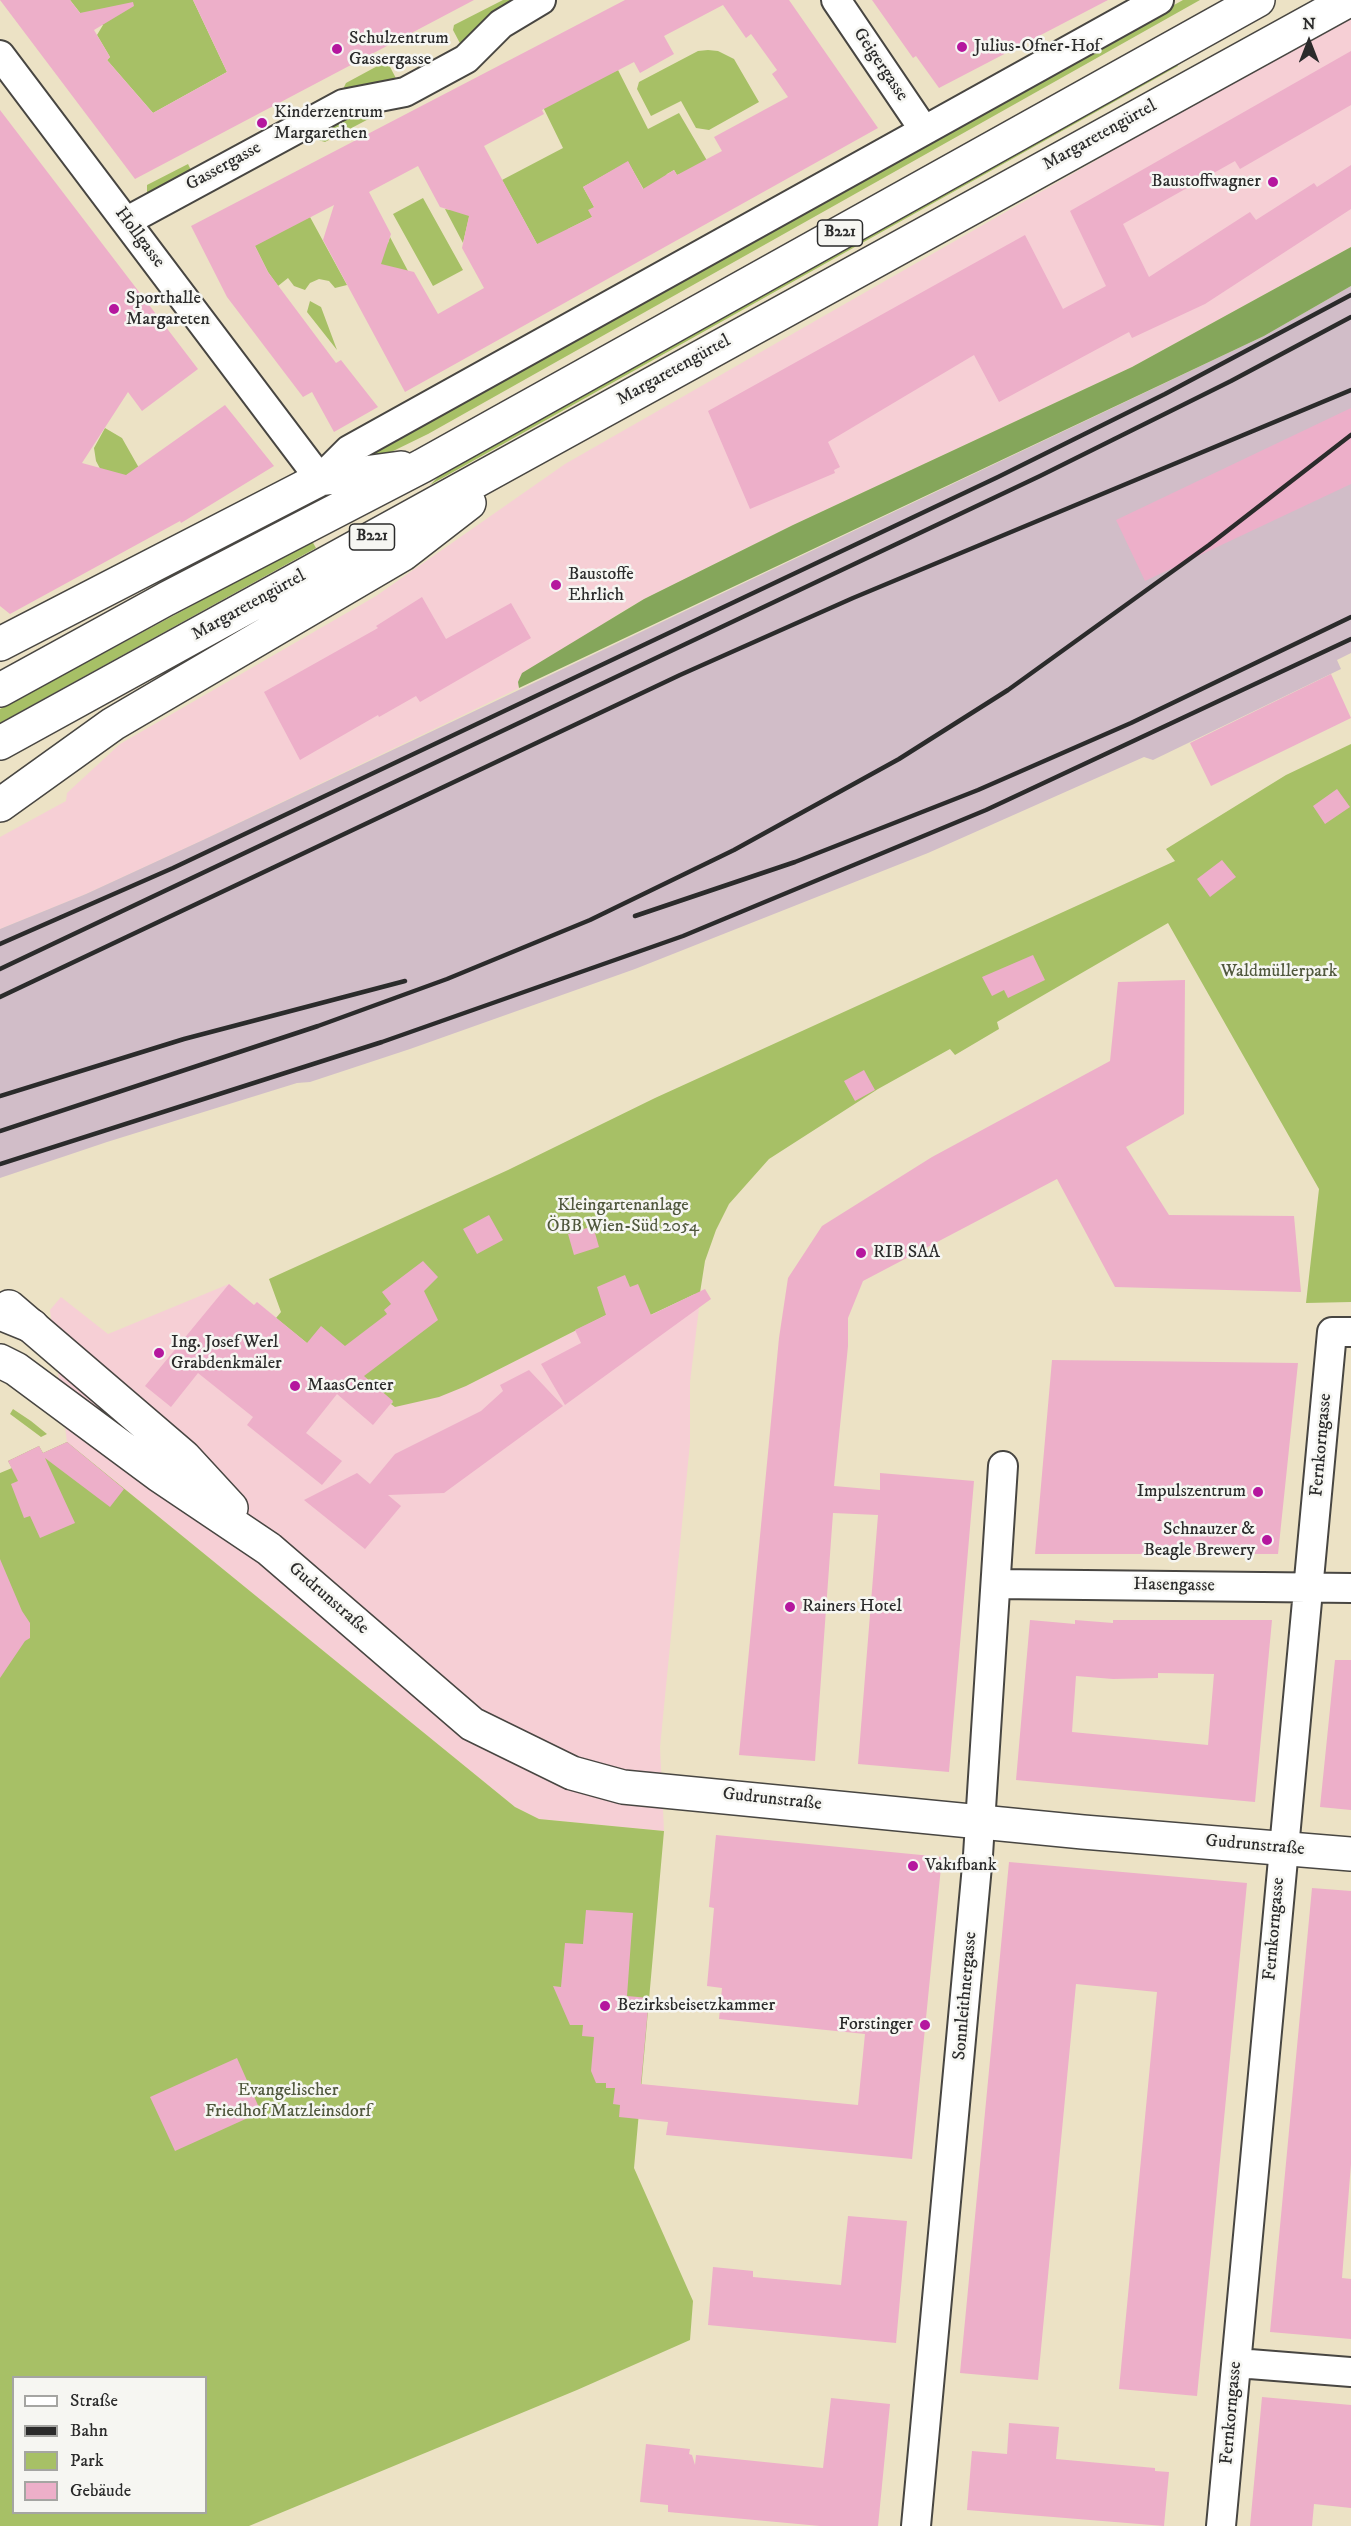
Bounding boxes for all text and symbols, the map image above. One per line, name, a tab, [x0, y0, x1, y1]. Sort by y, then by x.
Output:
north arrow	[1279, 12, 1339, 72]
text: N	[1302, 14, 1316, 34]
street label: Geigergasse	[848, 24, 912, 106]
place label: Schulzentrum Gassergasse	[349, 28, 449, 70]
place label: Julius-Ofner-Hof	[974, 36, 1100, 58]
marker: Julius-Ofner-Hof	[955, 40, 969, 54]
marker: Schulzentrum Gassergasse	[330, 42, 344, 56]
street label: Margaretengürtel	[1039, 96, 1161, 176]
place label: Kinderzentrum Margarethen	[274, 102, 383, 144]
marker: Kinderzentrum Margarethen	[255, 116, 269, 130]
street label: Gassergasse	[183, 138, 265, 196]
place label: Baustoffwagner	[1151, 171, 1261, 193]
marker: Baustoffwagner	[1266, 175, 1280, 189]
street label: Hollgasse	[109, 203, 169, 273]
road number: B221	[818, 220, 862, 246]
place label: Sporthalle Margareten	[126, 288, 210, 330]
marker: Sporthalle Margareten	[107, 302, 121, 316]
street label: Margaretengürtel	[613, 331, 735, 411]
road number: B221	[350, 524, 394, 550]
place label: Baustoffe Ehrlich	[568, 564, 634, 606]
street label: Margaretengürtel	[188, 566, 310, 646]
marker: Baustoffe Ehrlich	[549, 578, 563, 592]
park label: Waldmüllerpark	[1221, 961, 1337, 983]
park label: Kleingartenanlage ÖBB Wien-Süd 2054	[547, 1195, 699, 1238]
place label: RIB SAA	[873, 1242, 940, 1264]
marker: RIB SAA	[854, 1246, 868, 1260]
place label: Ing. Josef Werl Grabdenkmäler	[171, 1332, 282, 1374]
marker: Ing. Josef Werl Grabdenkmäler	[152, 1346, 166, 1360]
place label: MaasCenter	[307, 1375, 393, 1397]
marker: MaasCenter	[288, 1379, 302, 1393]
street label: Fernkorngasse	[1307, 1392, 1337, 1498]
place label: Impulszentrum	[1137, 1481, 1246, 1503]
marker: Impulszentrum	[1251, 1485, 1265, 1499]
place label: Schnauzer & Beagle Brewery	[1143, 1519, 1255, 1562]
marker: Schnauzer & Beagle Brewery	[1260, 1533, 1274, 1547]
street label: Gudrunstraße	[283, 1558, 373, 1640]
street label: Hasengasse	[1133, 1574, 1215, 1598]
place label: Rainers Hotel	[802, 1596, 902, 1618]
marker: Rainers Hotel	[783, 1600, 797, 1614]
street label: Gudrunstraße	[721, 1784, 823, 1816]
street label: Gudrunstraße	[1204, 1831, 1306, 1861]
place label: Vakıfbank	[925, 1855, 997, 1877]
marker: Vakıfbank	[906, 1859, 920, 1873]
street label: Fernkorngasse	[1260, 1876, 1290, 1982]
street label: Sonnleithnergasse	[950, 1931, 982, 2061]
place label: Bezirksbeisetzkammer	[617, 1995, 775, 2017]
marker: Bezirksbeisetzkammer	[598, 1999, 612, 2013]
place label: Forstinger	[838, 2014, 913, 2036]
marker: Forstinger	[918, 2018, 932, 2032]
park label: Evangelischer Friedhof Matzleinsdorf	[205, 2080, 371, 2122]
street label: Fernkorngasse	[1217, 2360, 1247, 2466]
legend	[12, 2376, 207, 2514]
text: Straße	[70, 2390, 118, 2412]
text: Bahn	[70, 2420, 108, 2442]
text: Park	[70, 2450, 104, 2472]
text: Gebäude	[70, 2480, 131, 2502]

